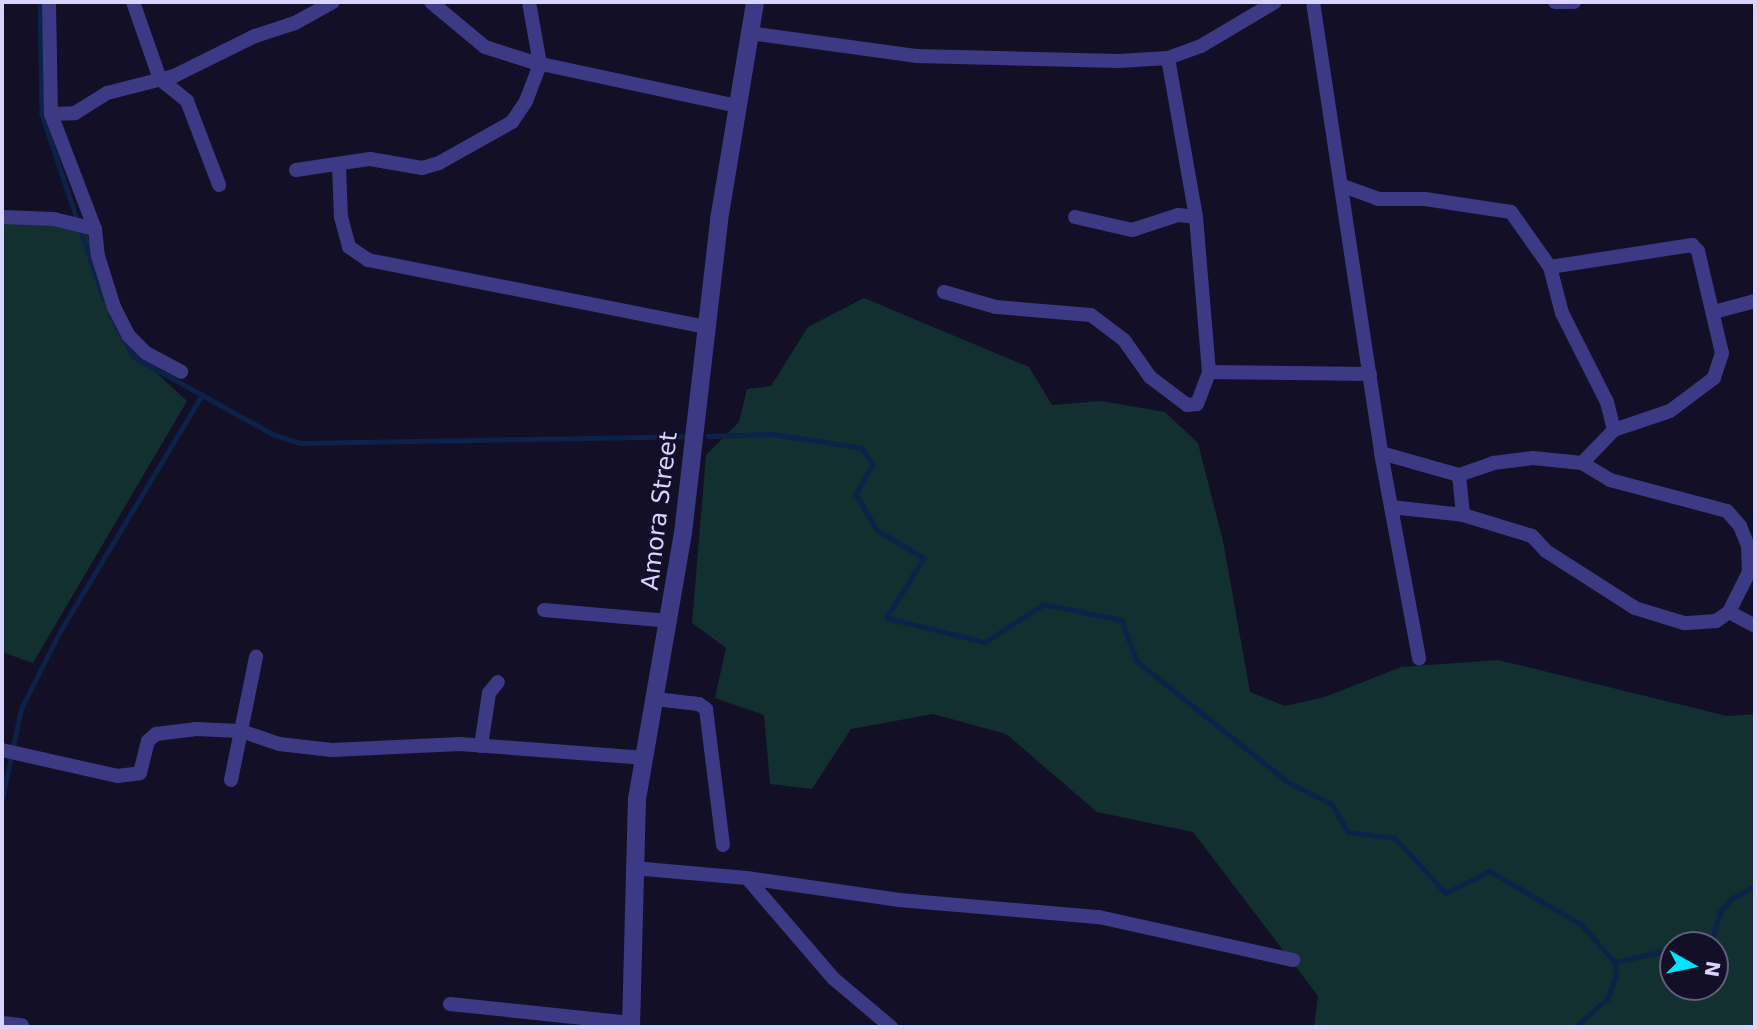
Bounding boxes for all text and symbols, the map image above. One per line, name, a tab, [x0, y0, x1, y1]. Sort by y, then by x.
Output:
street label: Amora Street	[636, 430, 684, 592]
north arrow	[1659, 931, 1729, 1001]
text: N	[1701, 959, 1725, 979]

